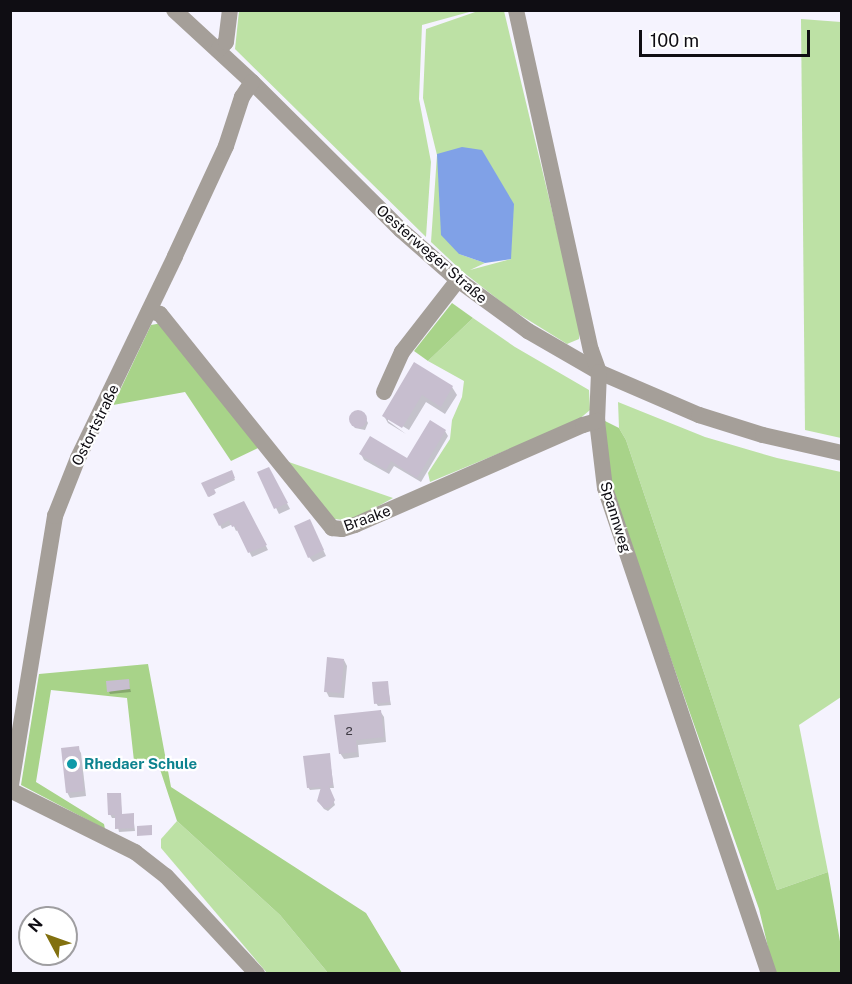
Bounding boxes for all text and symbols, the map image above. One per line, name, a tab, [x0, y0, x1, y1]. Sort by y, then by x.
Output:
scale bar	[642, 18, 813, 56]
text: 100 m	[650, 30, 699, 51]
street label: Oesterweger Straße	[373, 201, 491, 307]
street label: Ostortstraße	[68, 381, 122, 469]
street label: Spannweg	[597, 479, 635, 555]
street label: Braake	[341, 501, 393, 535]
house number: 2	[345, 725, 353, 739]
place label: Rhedaer Schule	[84, 755, 197, 773]
marker: Rhedaer Schule	[65, 757, 79, 771]
north arrow	[18, 906, 78, 966]
text: N	[24, 914, 47, 936]

